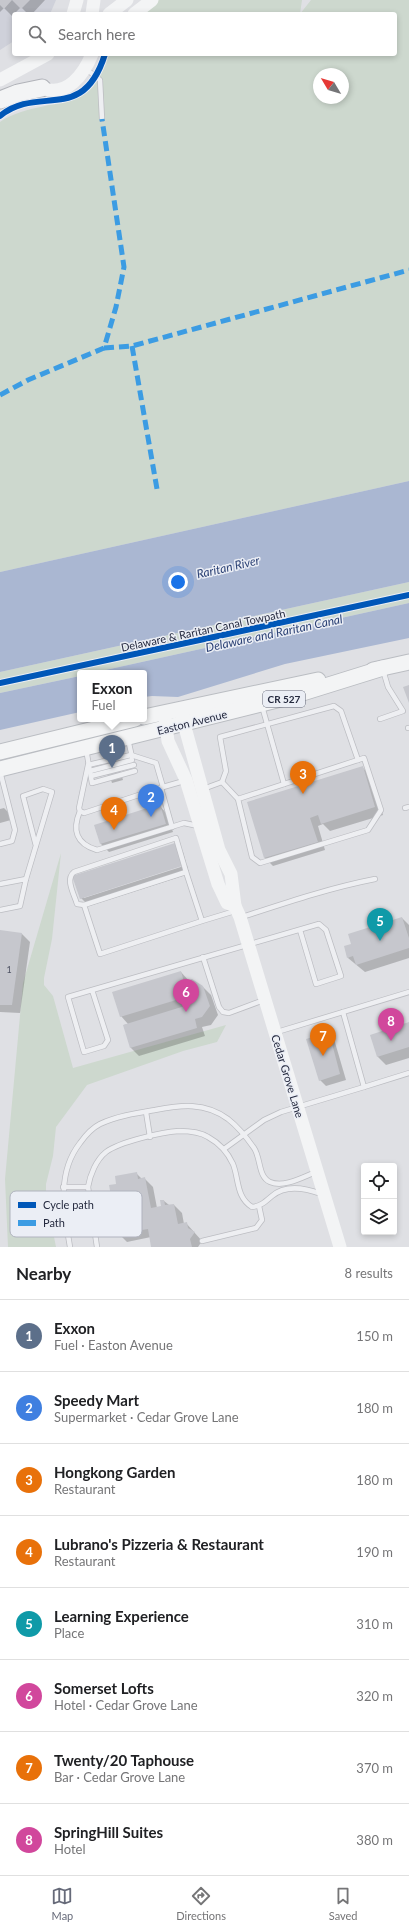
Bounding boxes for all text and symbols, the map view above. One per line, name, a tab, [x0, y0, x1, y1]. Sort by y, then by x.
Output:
search box	[12, 12, 397, 56]
icon: search	[26, 23, 48, 45]
text: Search here	[58, 25, 135, 43]
north arrow	[313, 68, 349, 104]
water label: Raritan River	[195, 552, 262, 582]
your location	[168, 572, 188, 592]
street label: Delaware & Raritan Canal Towpath	[120, 606, 286, 654]
water label: Delaware and Raritan Canal	[204, 611, 344, 655]
popup	[77, 670, 147, 722]
text: Exxon	[91, 679, 133, 697]
road number: CR 527	[263, 691, 305, 707]
text: Fuel	[91, 697, 116, 713]
street label: Easton Avenue	[156, 707, 229, 737]
pin: 1	[99, 735, 125, 768]
pin: 3	[290, 761, 316, 794]
pin: 2	[138, 784, 164, 817]
pin: 4	[101, 797, 127, 830]
pin: 5	[367, 908, 393, 941]
house number: 1	[6, 964, 12, 975]
pin: 6	[173, 979, 199, 1012]
pin: 8	[378, 1008, 404, 1041]
pin: 7	[310, 1023, 336, 1056]
street label: Cedar Grove Lane	[269, 1033, 307, 1119]
map controls	[361, 1163, 397, 1235]
button: locate	[361, 1163, 397, 1199]
legend	[10, 1191, 142, 1237]
text: Cycle path	[43, 1198, 94, 1211]
button: layers	[361, 1199, 397, 1235]
text: Path	[43, 1216, 65, 1229]
text: Nearby	[16, 1263, 71, 1284]
text: 8 results	[345, 1265, 393, 1281]
text: Exxon	[54, 1319, 95, 1337]
text: 1	[25, 1328, 33, 1344]
text: 150 m	[356, 1328, 393, 1344]
text: Fuel · Easton Avenue	[54, 1337, 173, 1353]
text: Speedy Mart	[54, 1391, 139, 1409]
text: 2	[25, 1400, 33, 1416]
text: 180 m	[356, 1400, 393, 1416]
text: Supermarket · Cedar Grove Lane	[54, 1409, 239, 1425]
text: Hongkong Garden	[54, 1463, 175, 1481]
text: 3	[25, 1472, 33, 1488]
text: 180 m	[356, 1472, 393, 1488]
text: Restaurant	[54, 1481, 116, 1497]
text: Lubrano's Pizzeria & Restaurant	[54, 1535, 264, 1553]
text: 4	[25, 1544, 33, 1560]
text: 190 m	[356, 1544, 393, 1560]
text: Restaurant	[54, 1553, 116, 1569]
text: Learning Experience	[54, 1607, 189, 1625]
text: 5	[25, 1616, 33, 1632]
text: 310 m	[356, 1616, 393, 1632]
text: Place	[54, 1625, 84, 1641]
text: Somerset Lofts	[54, 1679, 154, 1697]
text: 6	[25, 1688, 33, 1704]
text: 320 m	[356, 1688, 393, 1704]
text: Hotel · Cedar Grove Lane	[54, 1697, 198, 1713]
text: Twenty/20 Taphouse	[54, 1751, 194, 1769]
text: 7	[25, 1760, 33, 1776]
text: 370 m	[356, 1760, 393, 1776]
text: Bar · Cedar Grove Lane	[54, 1769, 185, 1785]
text: SpringHill Suites	[54, 1823, 163, 1841]
text: 8	[25, 1832, 33, 1848]
text: 380 m	[356, 1832, 393, 1848]
text: Hotel	[54, 1841, 86, 1857]
tab: Map	[51, 1885, 73, 1922]
tab: Directions	[176, 1885, 226, 1922]
tab: Saved	[329, 1885, 358, 1922]

